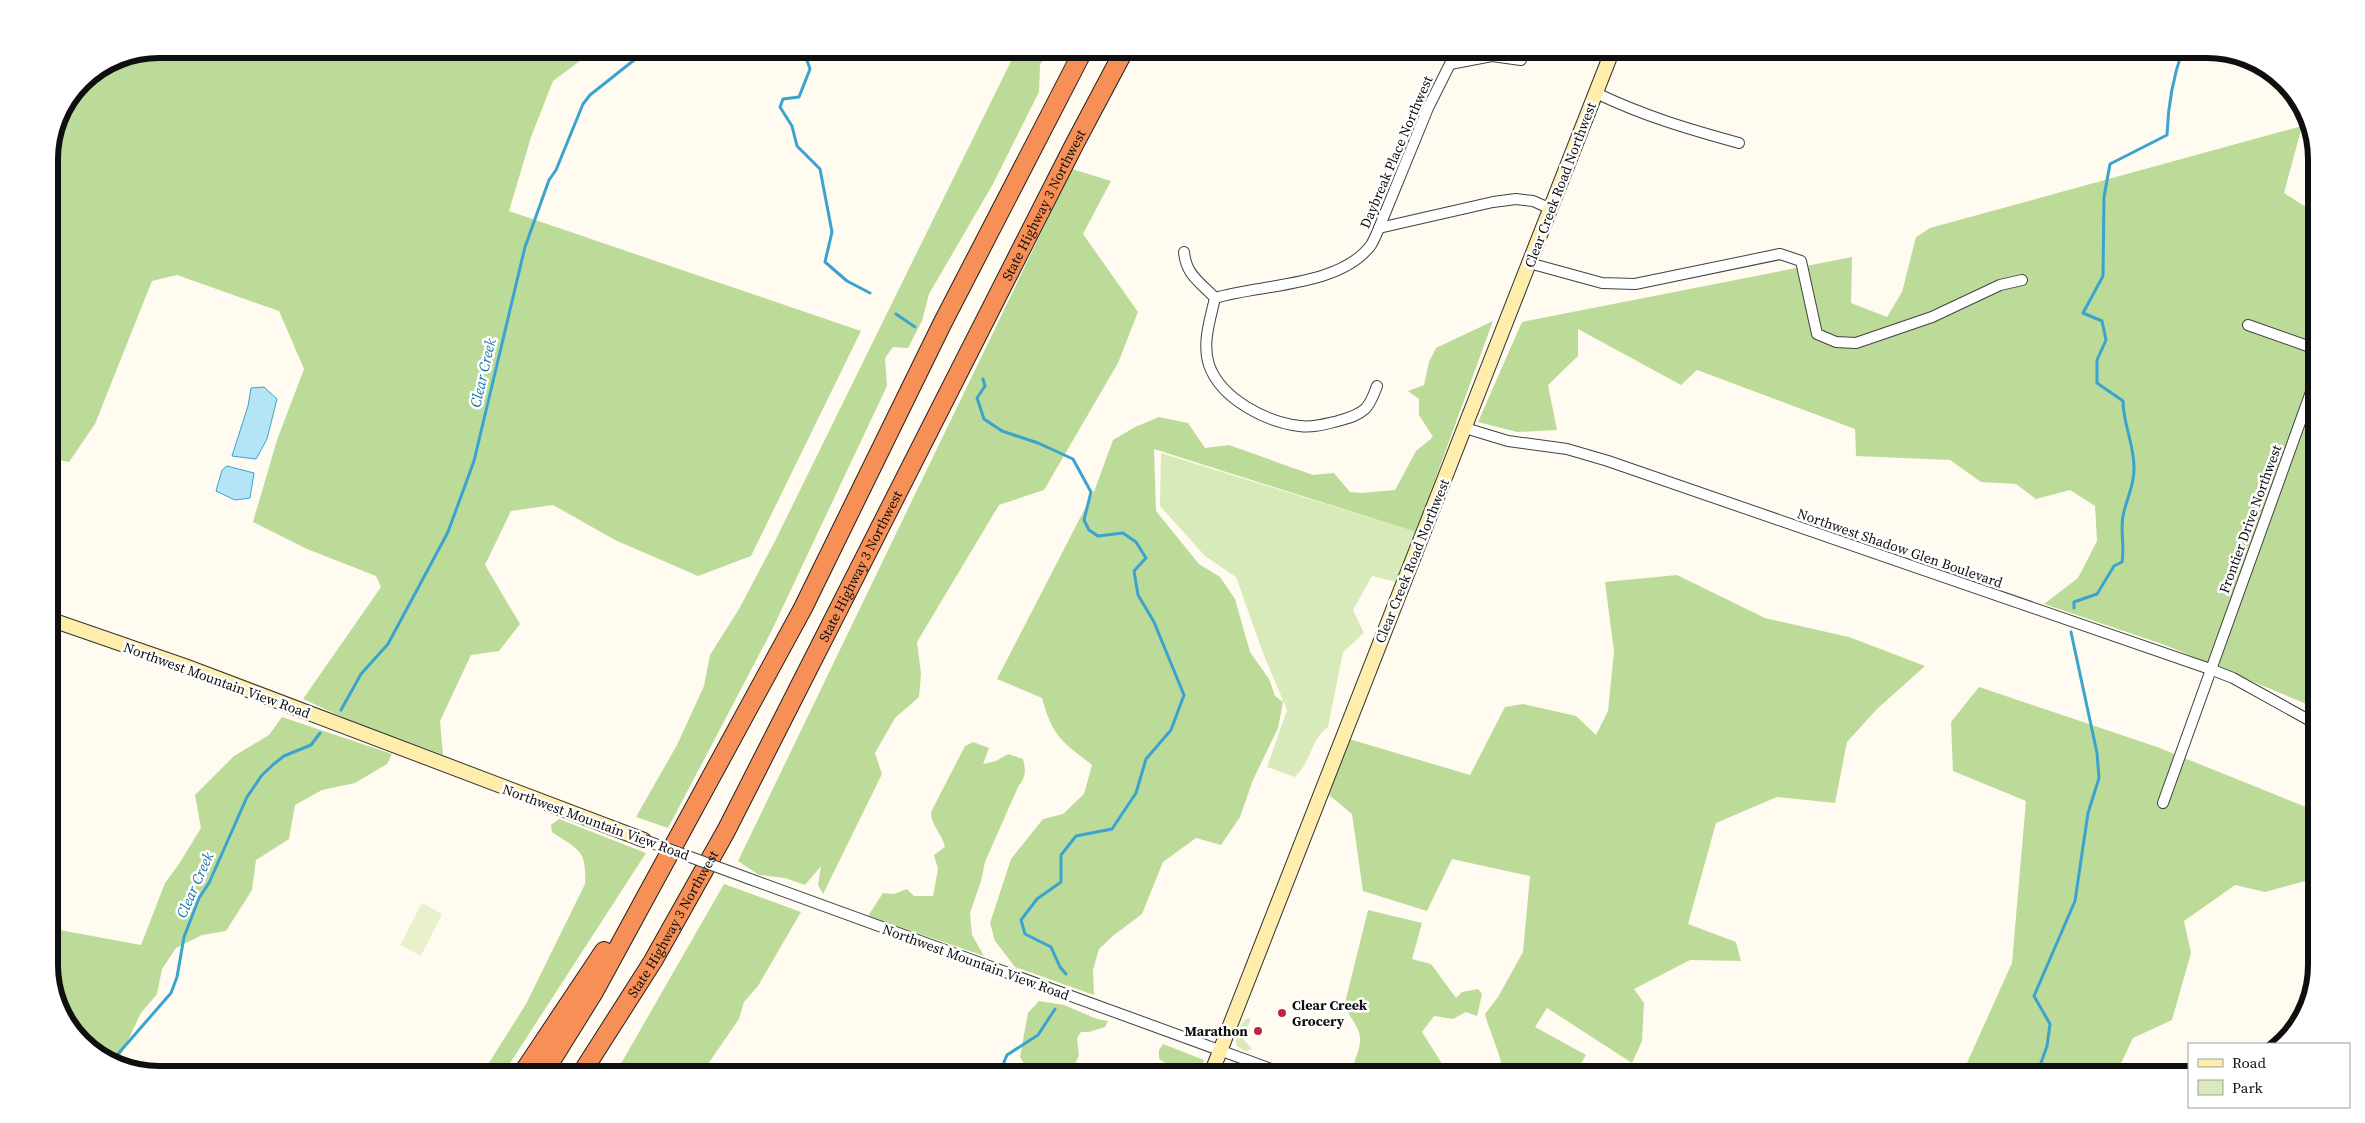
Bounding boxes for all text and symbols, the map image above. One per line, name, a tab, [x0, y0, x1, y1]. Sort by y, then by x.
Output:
street label: Daybreak Place Northwest	[1355, 72, 1437, 231]
street label: Clear Creek Road Northwest	[1519, 99, 1601, 271]
street label: State Highway 3 Northwest	[997, 126, 1091, 284]
water label: Clear Creek	[464, 335, 501, 409]
street label: Frontier Drive Northwest	[2214, 442, 2286, 596]
street label: Clear Creek Road Northwest	[1370, 475, 1454, 646]
street label: State Highway 3 Northwest	[814, 487, 907, 645]
street label: Northwest Shadow Glen Boulevard	[1795, 503, 2005, 593]
street label: Northwest Mountain View Road	[121, 637, 313, 723]
street label: Northwest Mountain View Road	[500, 779, 692, 865]
street label: State Highway 3 Northwest	[622, 846, 723, 1001]
water label: Clear Creek	[171, 848, 219, 921]
street label: Northwest Mountain View Road	[880, 919, 1072, 1005]
place label: Clear Creek Grocery	[1292, 995, 1368, 1031]
marker: Clear Creek Grocery	[1276, 1007, 1288, 1019]
place label: Marathon	[1185, 1021, 1248, 1041]
marker: Marathon	[1252, 1025, 1264, 1037]
legend	[2188, 1043, 2350, 1108]
text: Road	[2232, 1052, 2266, 1073]
text: Park	[2232, 1077, 2264, 1098]

